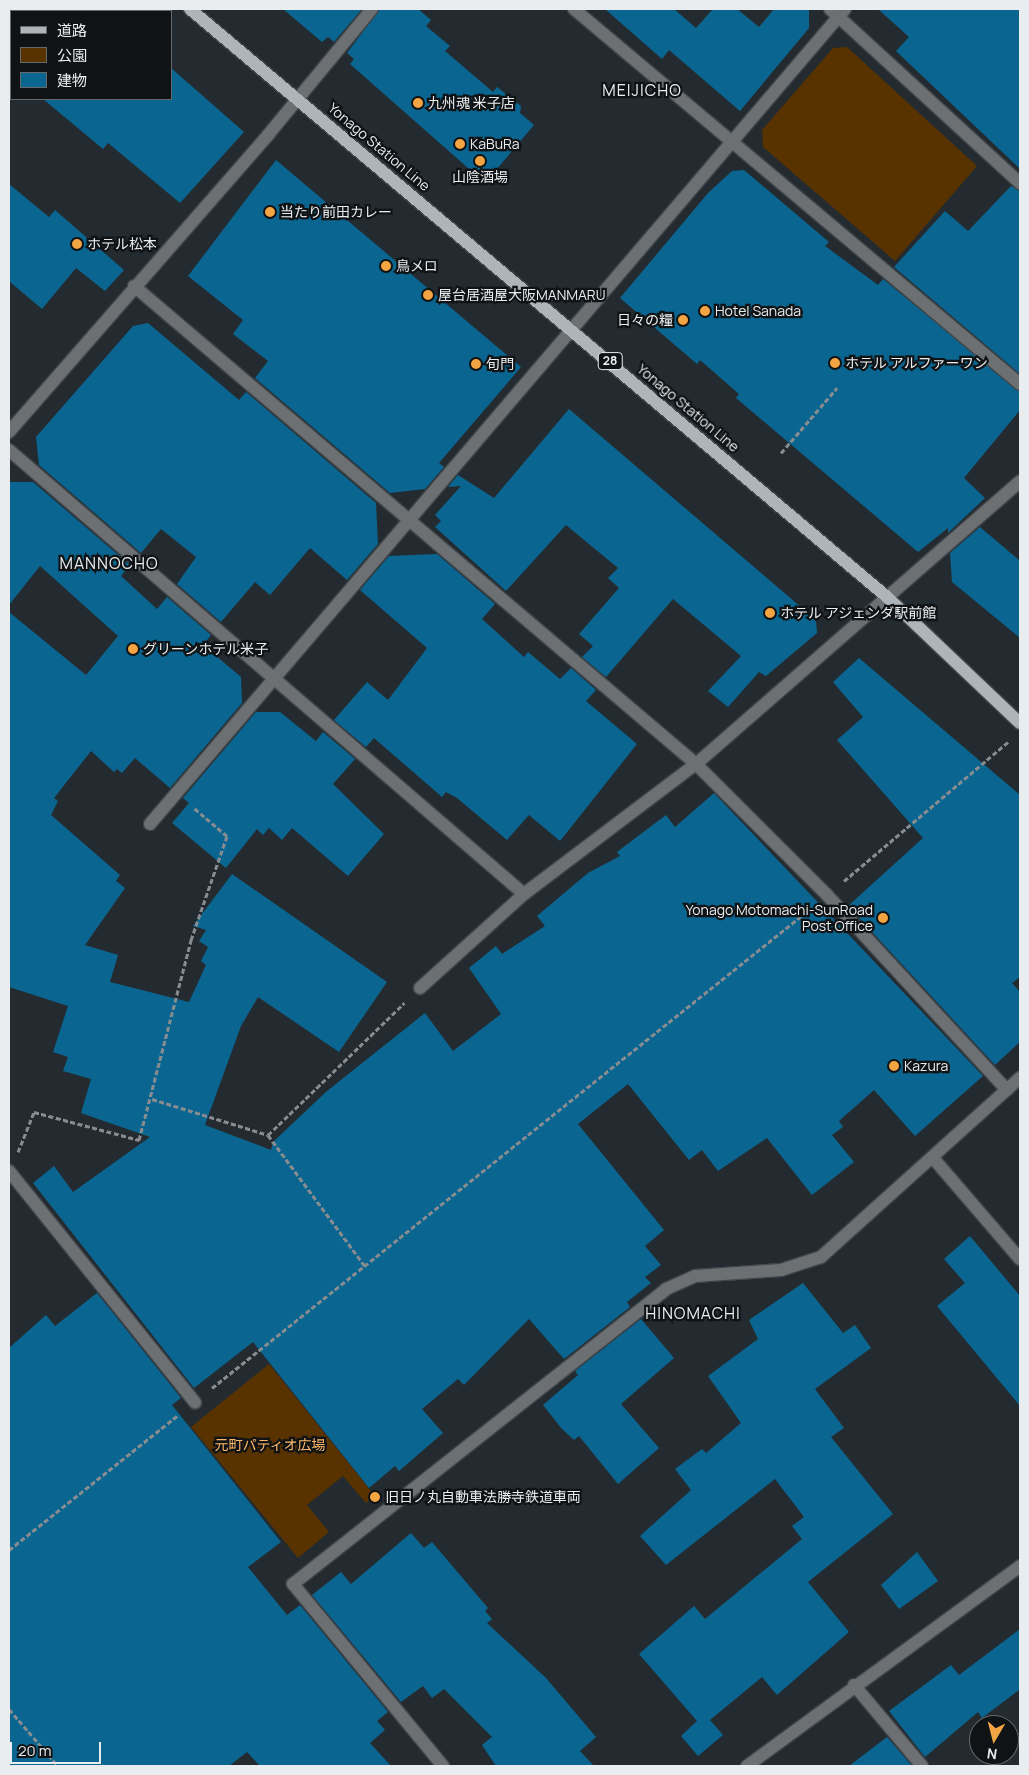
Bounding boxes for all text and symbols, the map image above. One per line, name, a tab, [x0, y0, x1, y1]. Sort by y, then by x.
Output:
legend	[10, 10, 172, 100]
text: 道路	[57, 20, 87, 41]
text: 公園	[57, 45, 87, 66]
text: 建物	[57, 70, 87, 91]
district label: MEIJICHO	[601, 80, 683, 100]
place label: 九州魂 米子店	[428, 95, 515, 111]
marker: 九州魂 米子店	[412, 97, 424, 109]
street label: Yonago Station Line	[325, 100, 433, 194]
place label: KaBuRa	[470, 136, 520, 152]
marker: KaBuRa	[454, 138, 466, 150]
marker: 山陰酒場	[474, 155, 486, 167]
place label: 山陰酒場	[452, 169, 508, 185]
place label: 当たり前田カレー	[280, 204, 392, 220]
marker: 当たり前田カレー	[264, 206, 276, 218]
place label: ホテル松本	[87, 236, 157, 252]
marker: ホテル松本	[71, 238, 83, 250]
place label: 鳥メロ	[396, 258, 438, 274]
marker: 鳥メロ	[380, 260, 392, 272]
place label: 屋台居酒屋大阪MANMARU	[438, 287, 606, 303]
marker: 屋台居酒屋大阪MANMARU	[422, 289, 434, 301]
place label: Hotel Sanada	[715, 303, 801, 319]
marker: Hotel Sanada	[699, 305, 711, 317]
place label: 日々の糧	[617, 312, 673, 328]
marker: 日々の糧	[677, 314, 689, 326]
road number: 28	[598, 352, 622, 371]
place label: ホテル アルファーワン	[845, 355, 988, 371]
place label: 旬門	[486, 356, 514, 372]
marker: ホテル アルファーワン	[829, 357, 841, 369]
marker: 旬門	[470, 358, 482, 370]
street label: Yonago Station Line	[634, 361, 742, 455]
district label: MANNOCHO	[58, 553, 160, 573]
place label: ホテル アジェンダ駅前館	[780, 605, 937, 621]
marker: ホテル アジェンダ駅前館	[764, 607, 776, 619]
place label: グリーンホテル米子	[143, 641, 269, 657]
marker: グリーンホテル米子	[127, 643, 139, 655]
place label: Yonago Motomachi-SunRoad Post Office	[686, 902, 873, 934]
marker: Yonago Motomachi-SunRoad Post Office	[877, 912, 889, 924]
place label: Kazura	[904, 1058, 948, 1074]
marker: Kazura	[888, 1060, 900, 1072]
district label: HINOMACHI	[644, 1303, 742, 1323]
park label: 元町パティオ広場	[214, 1437, 326, 1453]
place label: 旧日ノ丸自動車法勝寺鉄道車両	[385, 1489, 581, 1505]
marker: 旧日ノ丸自動車法勝寺鉄道車両	[369, 1491, 381, 1503]
north arrow	[969, 1715, 1019, 1765]
scale bar	[12, 1732, 104, 1764]
text: 20 m	[18, 1740, 51, 1761]
text: N	[986, 1744, 998, 1764]

